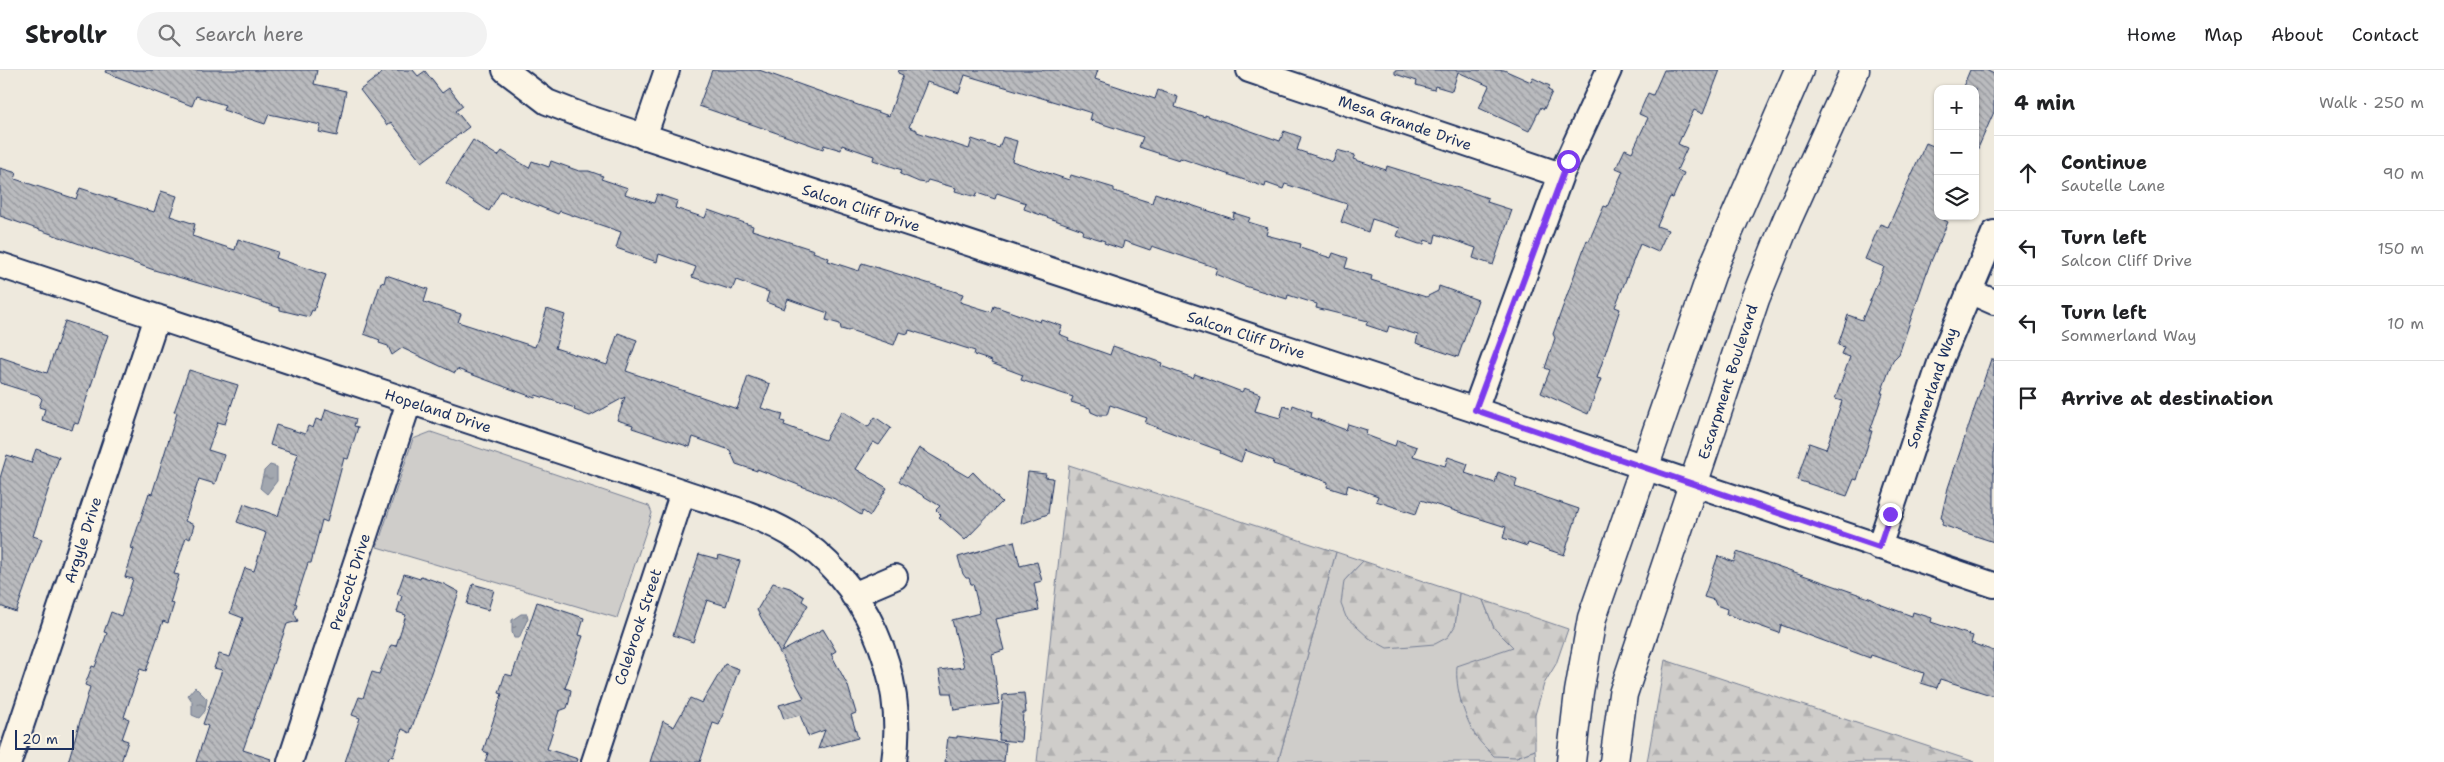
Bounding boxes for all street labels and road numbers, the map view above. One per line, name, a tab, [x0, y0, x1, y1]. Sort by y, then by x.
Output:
street label: Mesa Grande Drive	[1336, 91, 1474, 155]
street label: Salcon Cliff Drive	[799, 179, 923, 237]
street label: Escarpment Boulevard	[1693, 301, 1763, 462]
street label: Salcon Cliff Drive	[1184, 306, 1308, 364]
street label: Sommerland Way	[1902, 325, 1962, 451]
street label: Hopeland Drive	[382, 384, 494, 438]
street label: Argyle Drive	[60, 494, 106, 586]
street label: Prescott Drive	[325, 531, 375, 633]
street label: Colebrook Street	[610, 566, 666, 688]

